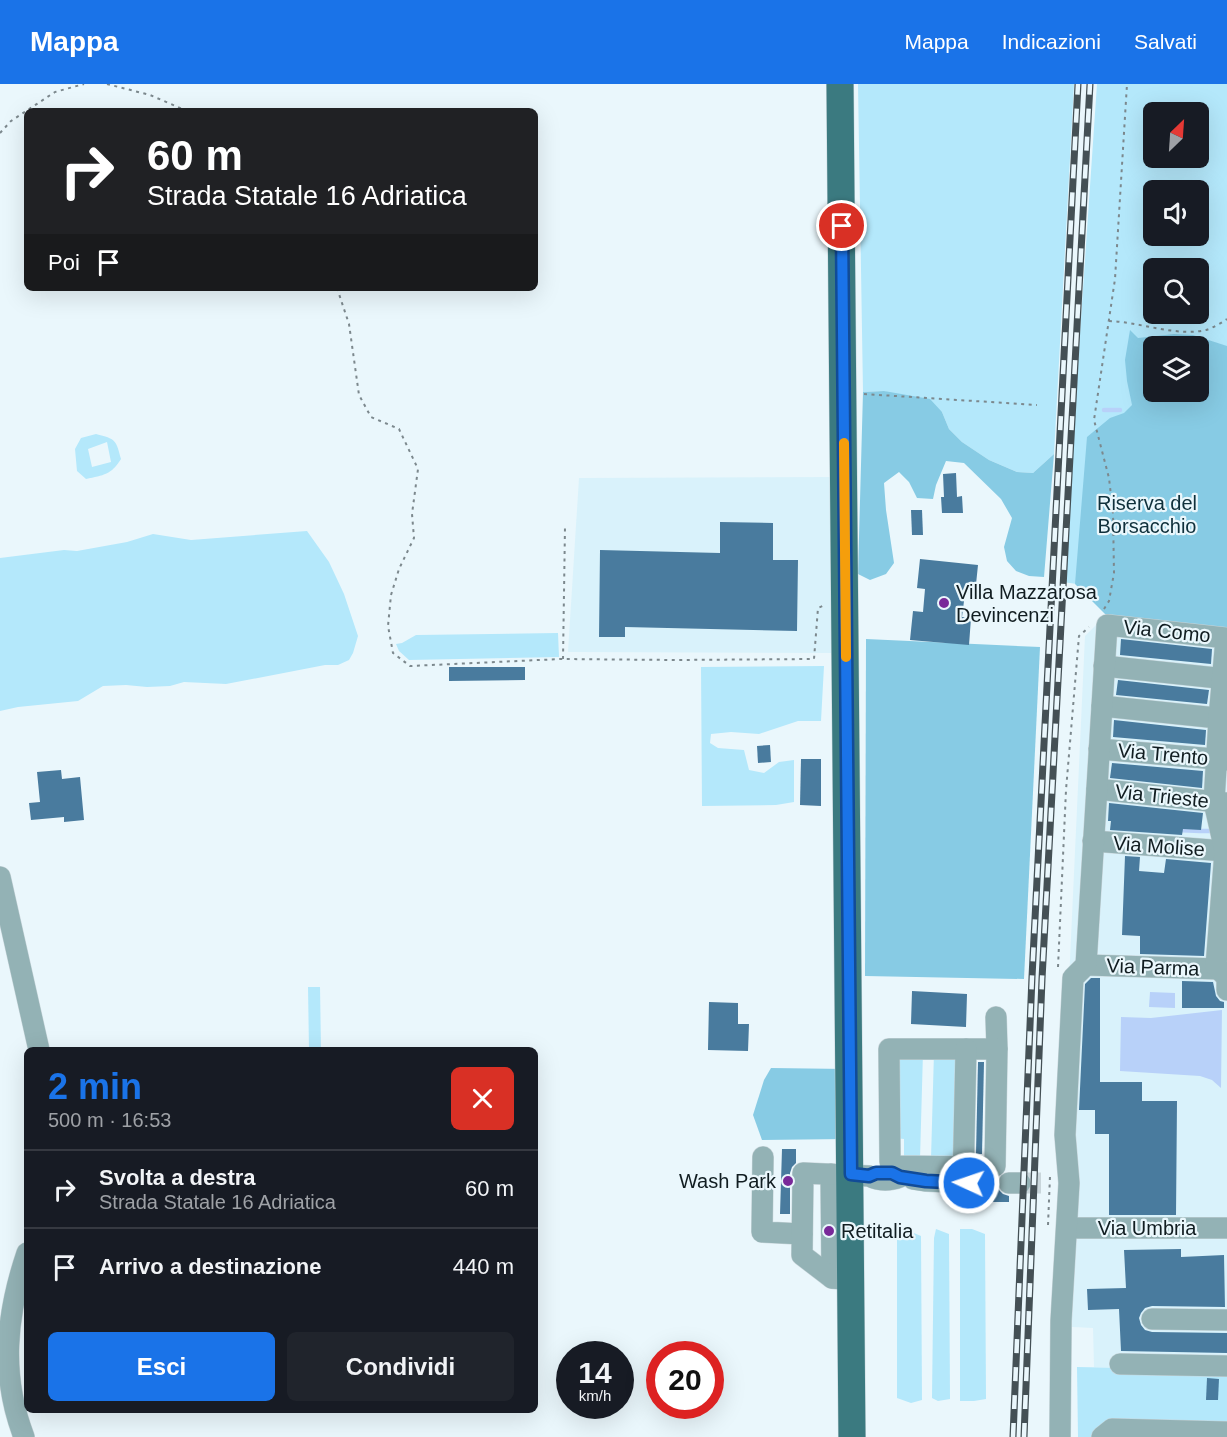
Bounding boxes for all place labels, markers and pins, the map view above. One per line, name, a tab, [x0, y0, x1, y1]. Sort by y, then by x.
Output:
pin	[816, 200, 867, 251]
place label: Villa Mazzarosa Devincenzi	[956, 581, 1098, 626]
marker: Villa Mazzarosa Devincenzi	[937, 596, 951, 610]
place label: Wash Park	[679, 1170, 777, 1192]
marker: Wash Park	[781, 1174, 795, 1188]
place label: Retitalia	[841, 1220, 914, 1242]
marker: Retitalia	[822, 1224, 836, 1238]

